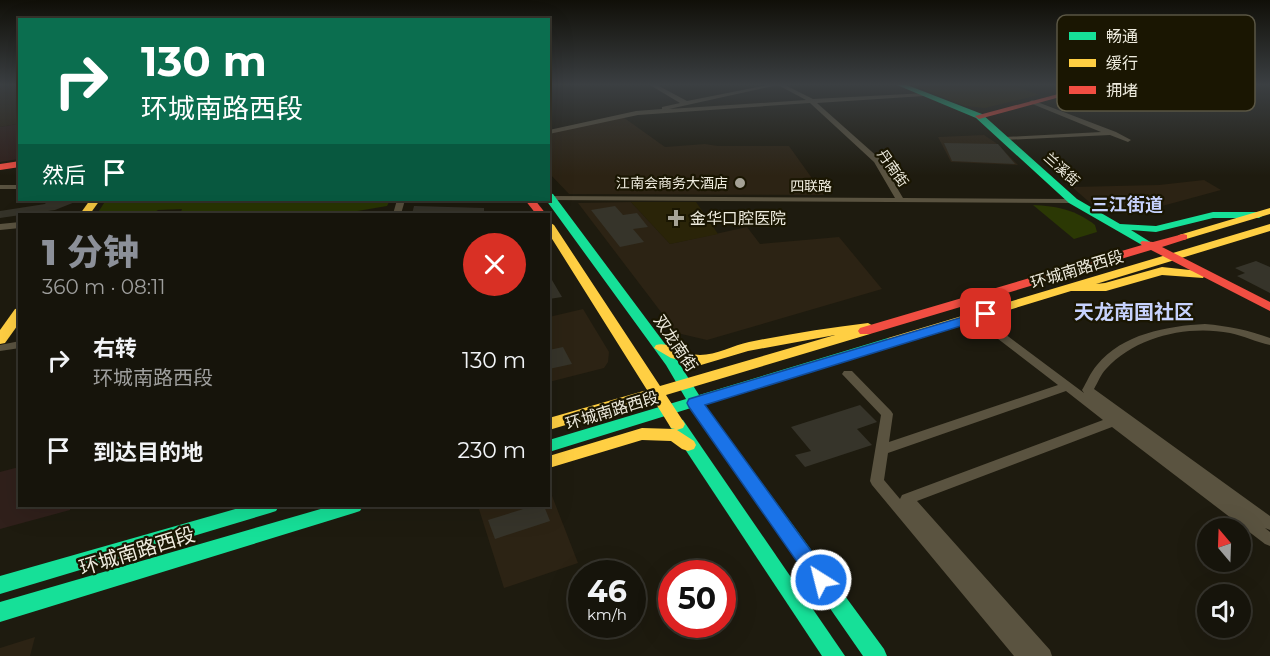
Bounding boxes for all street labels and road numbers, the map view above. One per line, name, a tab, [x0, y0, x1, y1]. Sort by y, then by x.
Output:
street label: 丹南街	[874, 146, 912, 190]
street label: 兰溪街	[1040, 148, 1084, 190]
street label: 四联路	[790, 177, 832, 195]
street label: 环城南路西段	[1028, 246, 1126, 293]
street label: 双龙南街	[650, 311, 701, 375]
street label: 环城南路西段	[563, 387, 661, 434]
street label: 环城南路西段	[76, 522, 198, 580]

